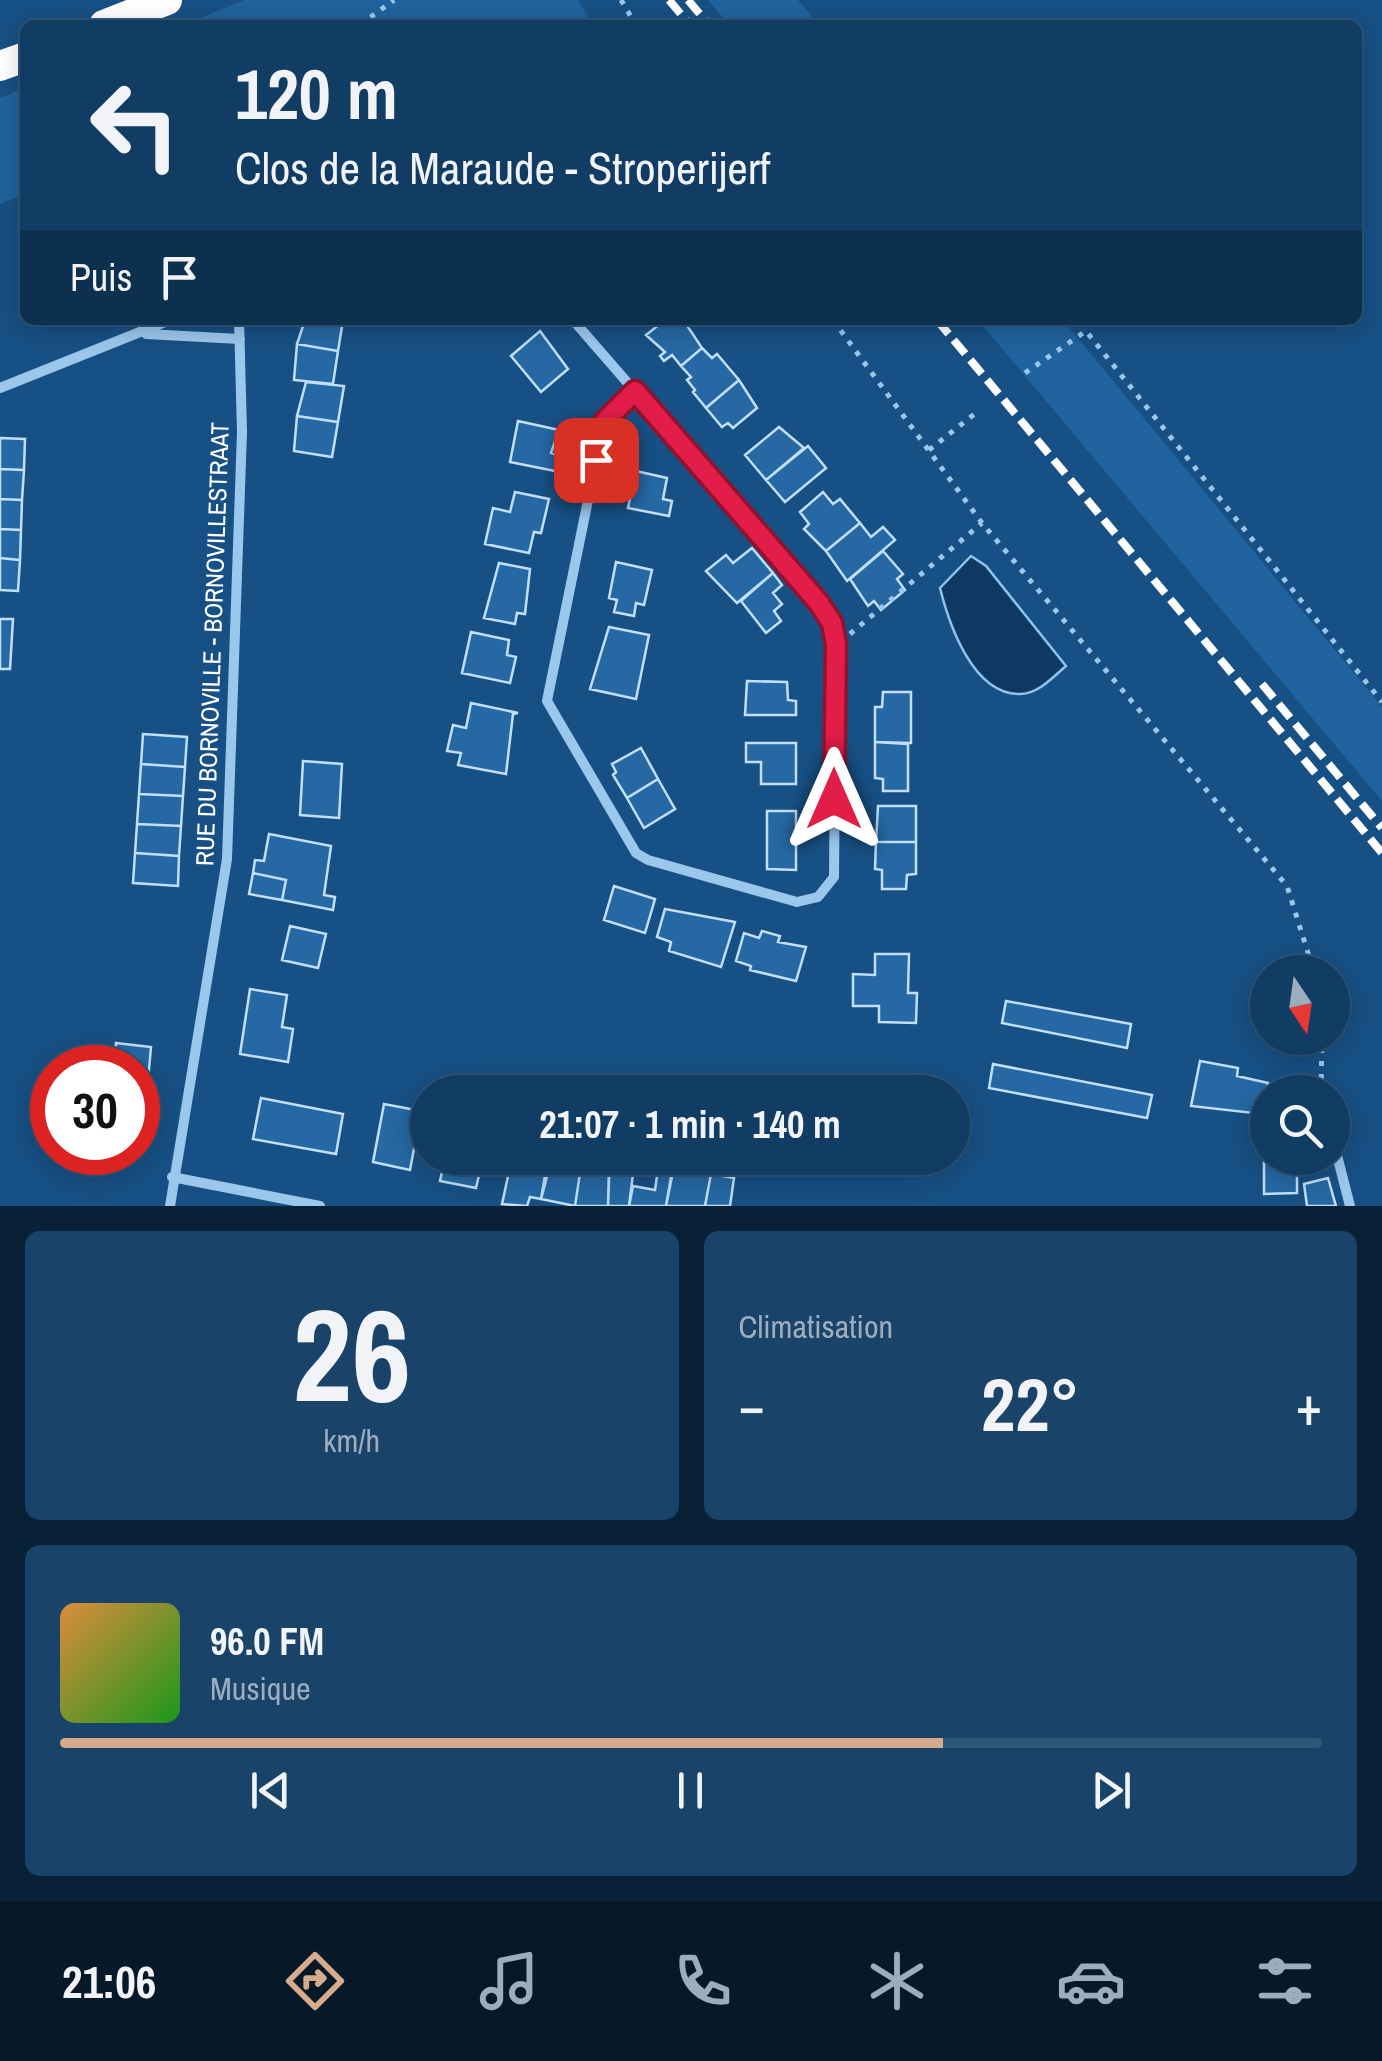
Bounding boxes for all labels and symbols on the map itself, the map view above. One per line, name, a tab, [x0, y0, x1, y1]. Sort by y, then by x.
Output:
pin	[554, 418, 639, 503]
street label: RUE DU BORNOVILLE - BORNOVILLESTRAAT	[187, 421, 237, 866]
position arrow	[782, 747, 886, 851]
north arrow	[1250, 955, 1350, 1055]
speed limit sign: 30	[30, 1045, 160, 1175]

